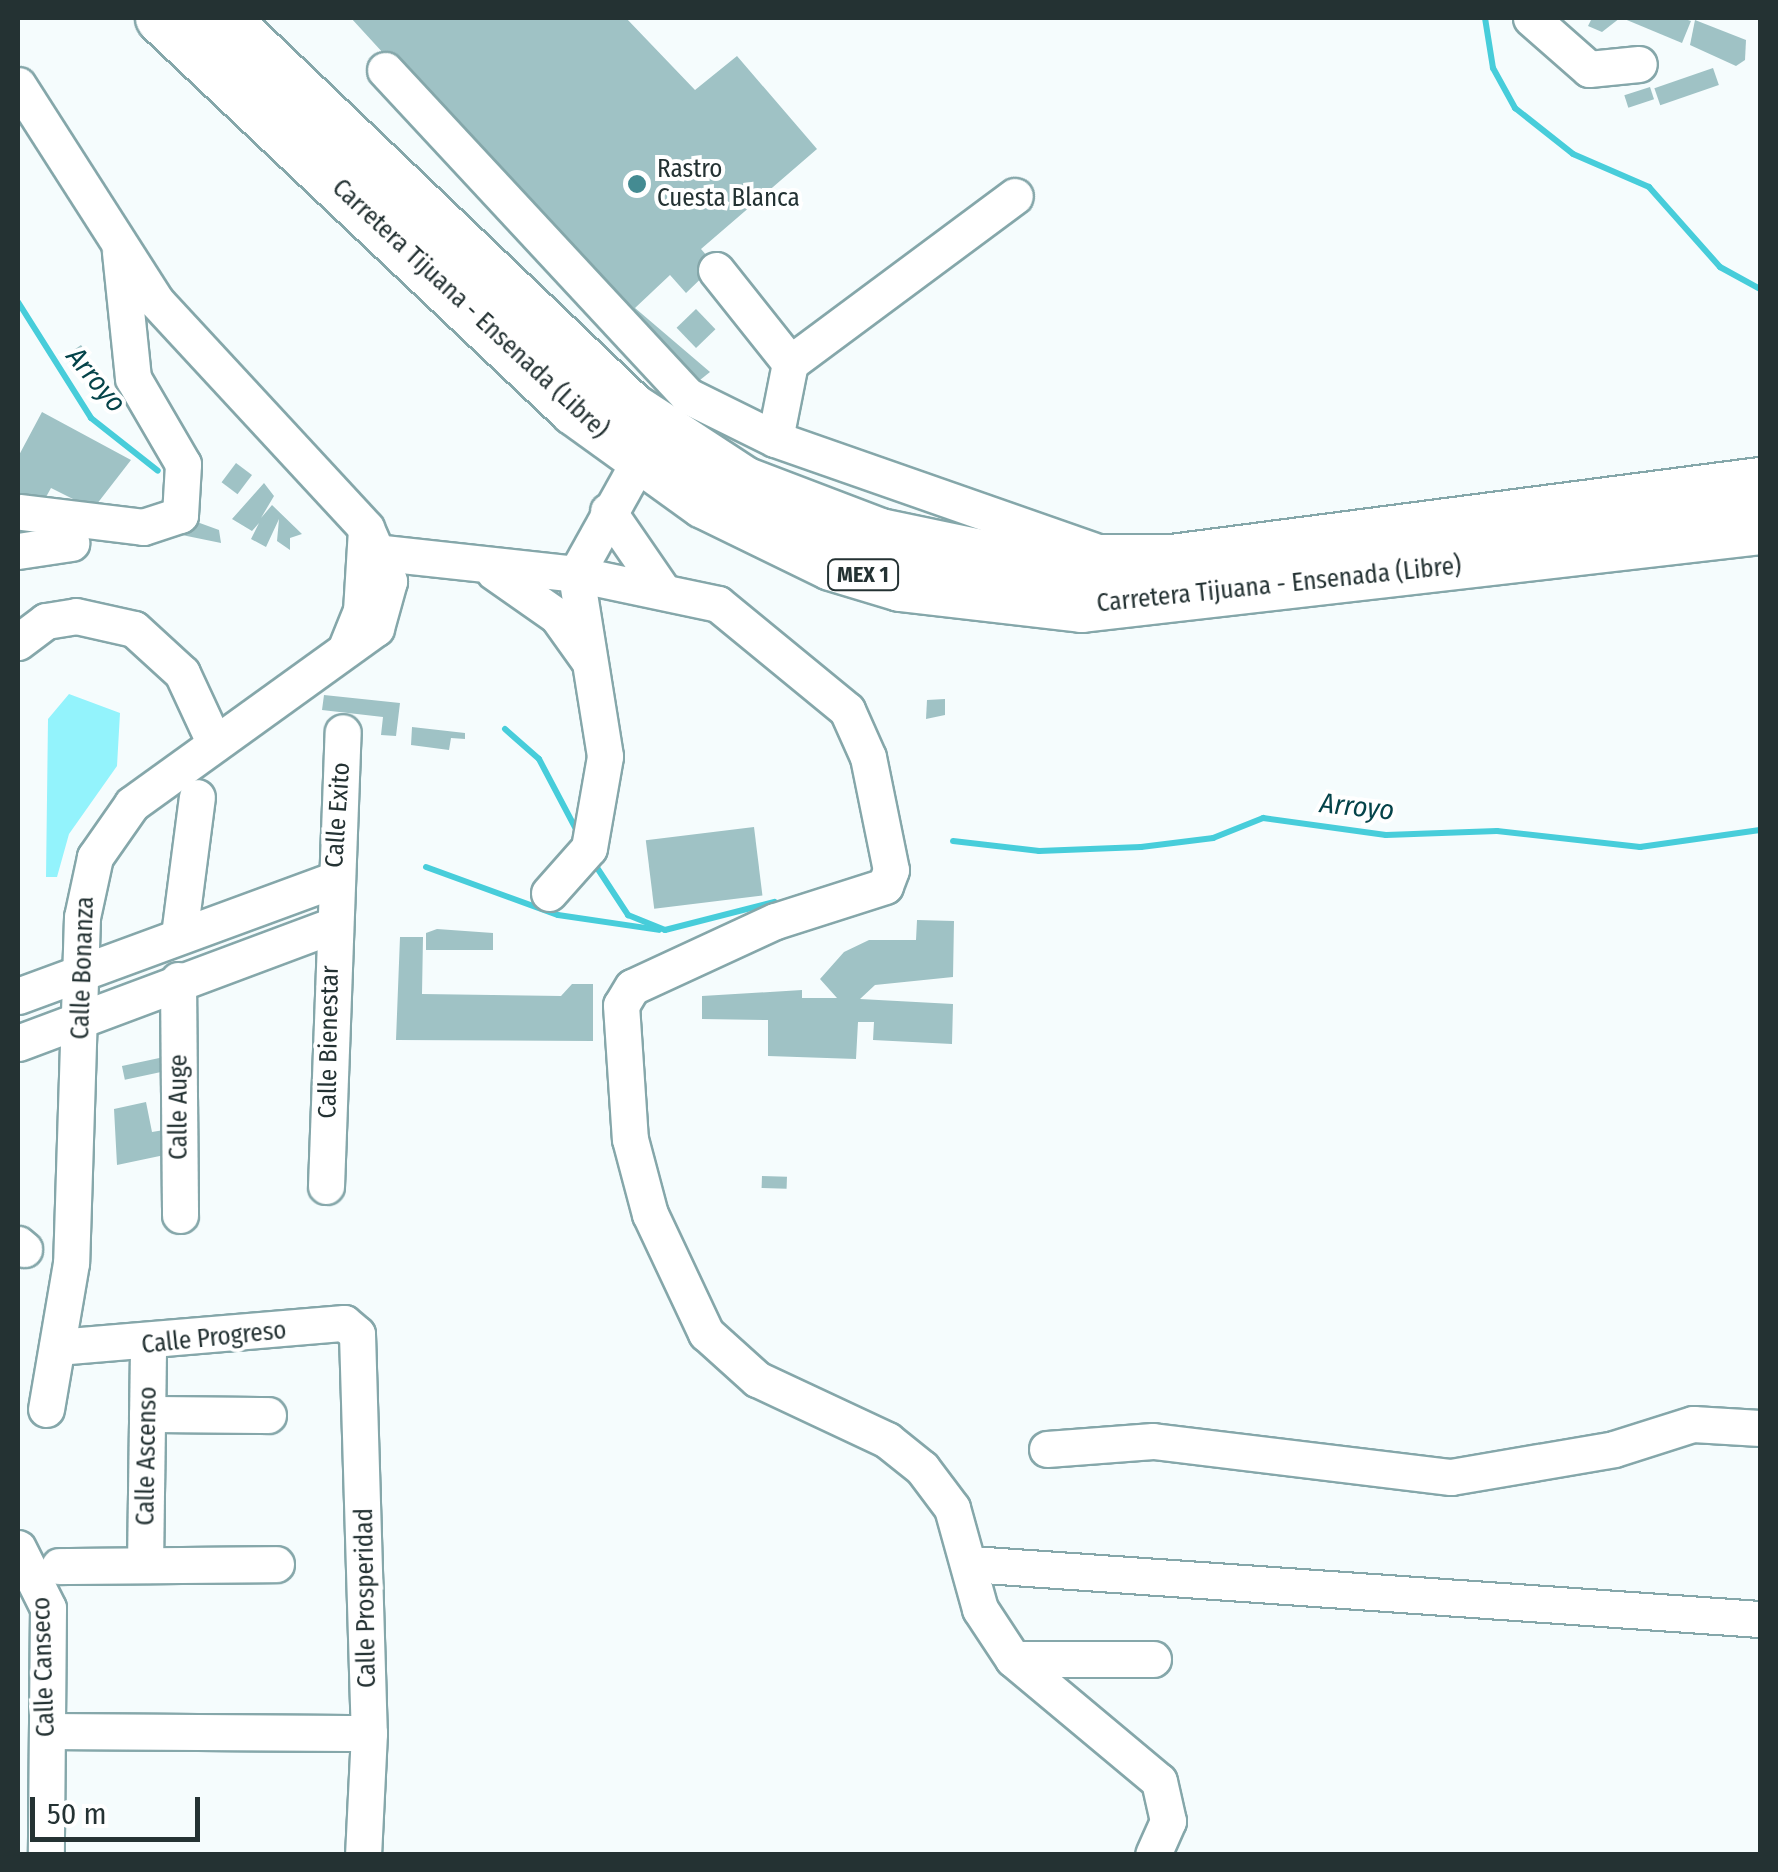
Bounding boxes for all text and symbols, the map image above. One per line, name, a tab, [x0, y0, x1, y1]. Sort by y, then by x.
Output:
place label: Rastro Cuesta Blanca	[657, 155, 800, 214]
street label: Carretera Tijuana - Ensenada (Libre)	[326, 173, 614, 445]
marker: Rastro Cuesta Blanca	[626, 173, 648, 195]
water label: Arroyo	[59, 341, 133, 419]
street label: Carretera Tijuana - Ensenada (Libre)	[1095, 551, 1463, 619]
road number: MEX 1	[826, 558, 900, 592]
street label: Calle Exito	[319, 761, 357, 869]
water label: Arroyo	[1318, 786, 1396, 828]
street label: Calle Bonanza	[66, 896, 100, 1040]
street label: Calle Bienestar	[313, 965, 345, 1119]
street label: Calle Auge	[164, 1054, 194, 1160]
street label: Calle Progreso	[140, 1315, 288, 1361]
street label: Calle Ascenso	[131, 1386, 163, 1526]
street label: Calle Prosperidad	[349, 1508, 383, 1688]
street label: Calle Canseco	[27, 1597, 61, 1737]
scale bar	[35, 1777, 205, 1839]
text: 50 m	[47, 1796, 107, 1832]

